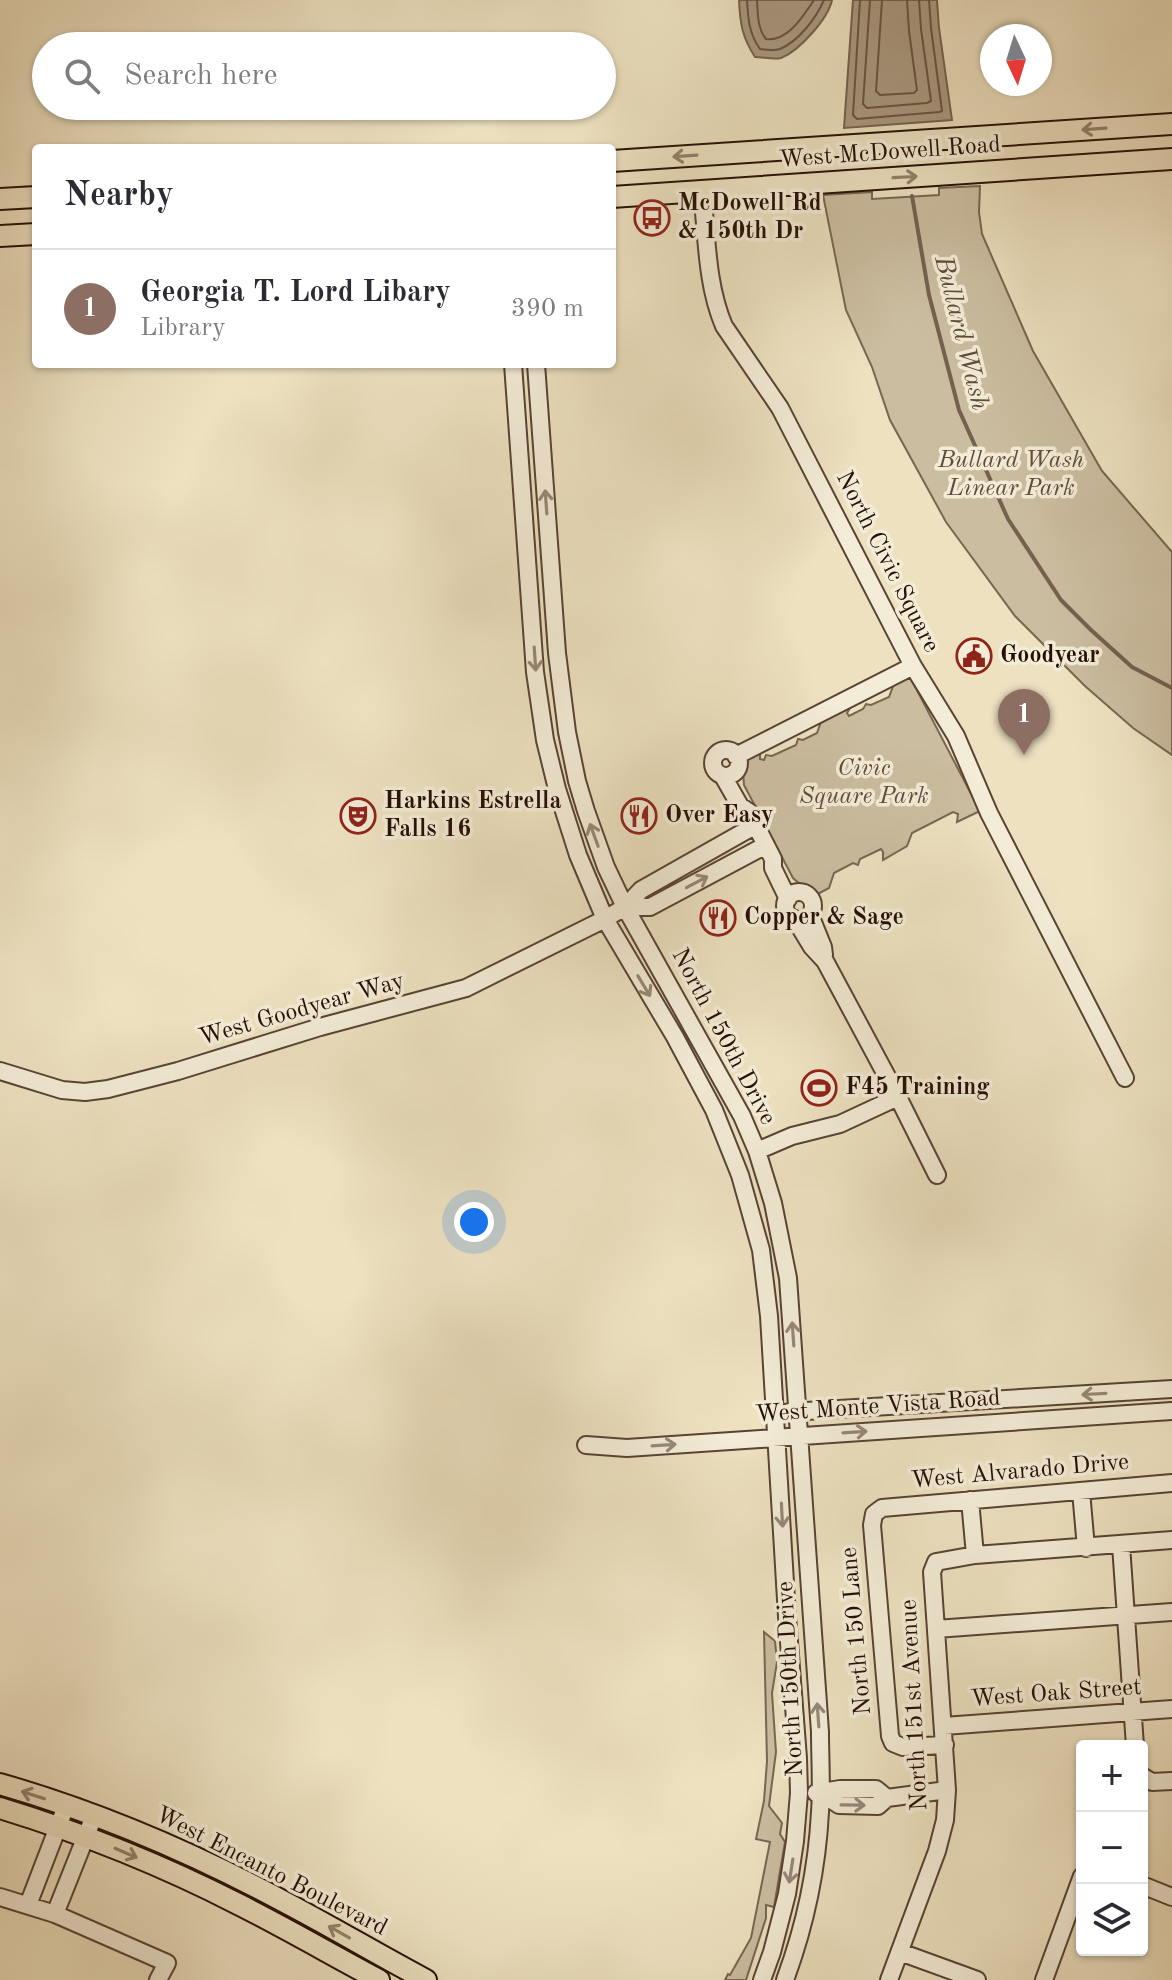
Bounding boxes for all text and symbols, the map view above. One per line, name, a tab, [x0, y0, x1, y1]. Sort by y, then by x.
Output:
north arrow	[980, 24, 1052, 96]
search box	[32, 32, 616, 120]
icon: search	[60, 54, 104, 98]
text: Search here	[124, 61, 278, 91]
one-way arrow	[1081, 122, 1108, 137]
street label: West McDowell Road	[778, 133, 1002, 173]
one-way arrow	[672, 149, 699, 164]
one-way arrow	[891, 169, 918, 184]
text: Nearby	[64, 179, 174, 213]
place label: McDowell Rd & 150th Dr	[678, 192, 822, 244]
bus stop icon: McDowell Rd & 150th Dr	[633, 199, 671, 237]
water label: Bullard Wash	[929, 252, 993, 413]
text: Georgia T. Lord Libary	[140, 278, 451, 308]
text: 1	[82, 296, 98, 322]
text: 390 m	[511, 296, 584, 322]
text: Library	[140, 315, 226, 341]
park label: Bullard Wash Linear Park	[937, 449, 1084, 501]
street label: North Civic Square	[831, 468, 943, 656]
one-way arrow	[538, 489, 553, 516]
public building icon: Goodyear	[955, 637, 993, 675]
place label: Goodyear	[1000, 644, 1100, 668]
one-way arrow	[527, 645, 542, 672]
pin: 1	[998, 689, 1050, 755]
park label: Civic Square Park	[799, 757, 929, 809]
place label: Harkins Estrella Falls 16	[384, 790, 562, 842]
theatre icon: Harkins Estrella Falls 16	[339, 797, 377, 835]
restaurant icon: Over Easy	[620, 797, 658, 835]
place label: Over Easy	[665, 804, 774, 828]
one-way arrow	[586, 823, 600, 848]
one-way arrow	[684, 874, 708, 889]
restaurant icon: Copper & Sage	[699, 899, 737, 937]
place label: Copper & Sage	[744, 906, 904, 930]
street label: North 150th Drive	[666, 945, 780, 1129]
street label: West Goodyear Way	[197, 969, 408, 1051]
one-way arrow	[637, 974, 653, 997]
sports icon: F45 Training	[800, 1069, 838, 1107]
place label: F45 Training	[845, 1075, 990, 1100]
your location	[454, 1202, 494, 1242]
one-way arrow	[785, 1321, 800, 1348]
street label: West Monte Vista Road	[755, 1386, 1001, 1428]
one-way arrow	[1081, 1387, 1108, 1402]
one-way arrow	[841, 1425, 868, 1440]
one-way arrow	[650, 1437, 677, 1452]
street label: West Alvarado Drive	[910, 1451, 1130, 1493]
one-way arrow	[774, 1501, 789, 1528]
street label: North 150 Lane	[838, 1546, 876, 1716]
street label: North 150th Drive	[774, 1581, 808, 1777]
street label: North 151st Avenue	[897, 1599, 933, 1811]
street label: West Oak Street	[970, 1676, 1142, 1712]
one-way arrow	[810, 1702, 825, 1729]
map controls	[1076, 1740, 1148, 1956]
button: +	[1076, 1740, 1148, 1812]
one-way arrow	[21, 1786, 46, 1801]
one-way arrow	[839, 1797, 866, 1813]
street label: West Encanto Boulevard	[151, 1803, 391, 1941]
button: −	[1076, 1812, 1148, 1884]
one-way arrow	[113, 1846, 138, 1861]
one-way arrow	[782, 1857, 797, 1883]
button: layers	[1076, 1884, 1148, 1956]
one-way arrow	[328, 1924, 351, 1940]

